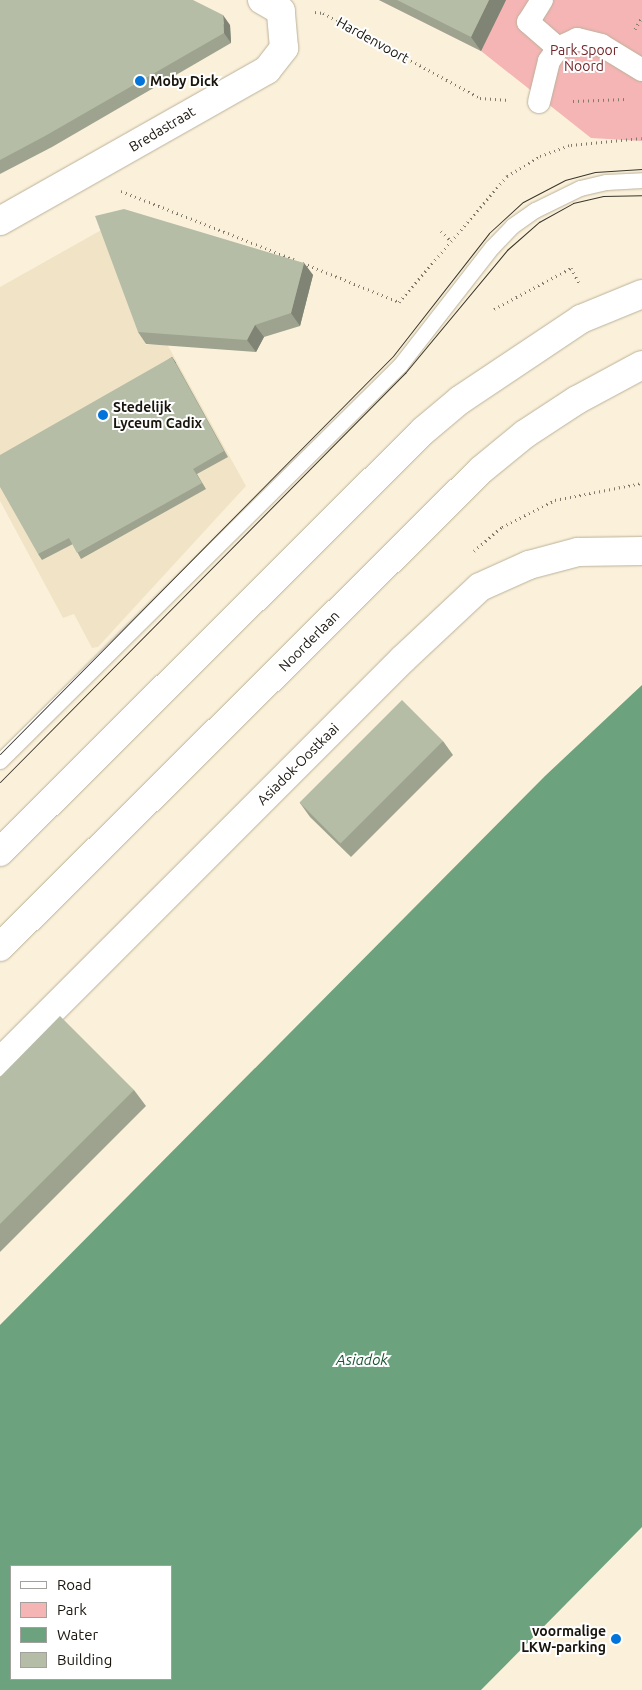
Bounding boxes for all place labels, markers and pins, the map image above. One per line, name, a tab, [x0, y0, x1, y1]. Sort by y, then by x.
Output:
place label: Moby Dick	[150, 73, 219, 89]
marker: Moby Dick	[134, 75, 146, 87]
place label: Stedelijk Lyceum Cadix	[113, 399, 202, 432]
marker: Stedelijk Lyceum Cadix	[97, 409, 109, 421]
place label: voormalige LKW-parking	[521, 1623, 606, 1655]
marker: voormalige LKW-parking	[610, 1633, 622, 1645]

